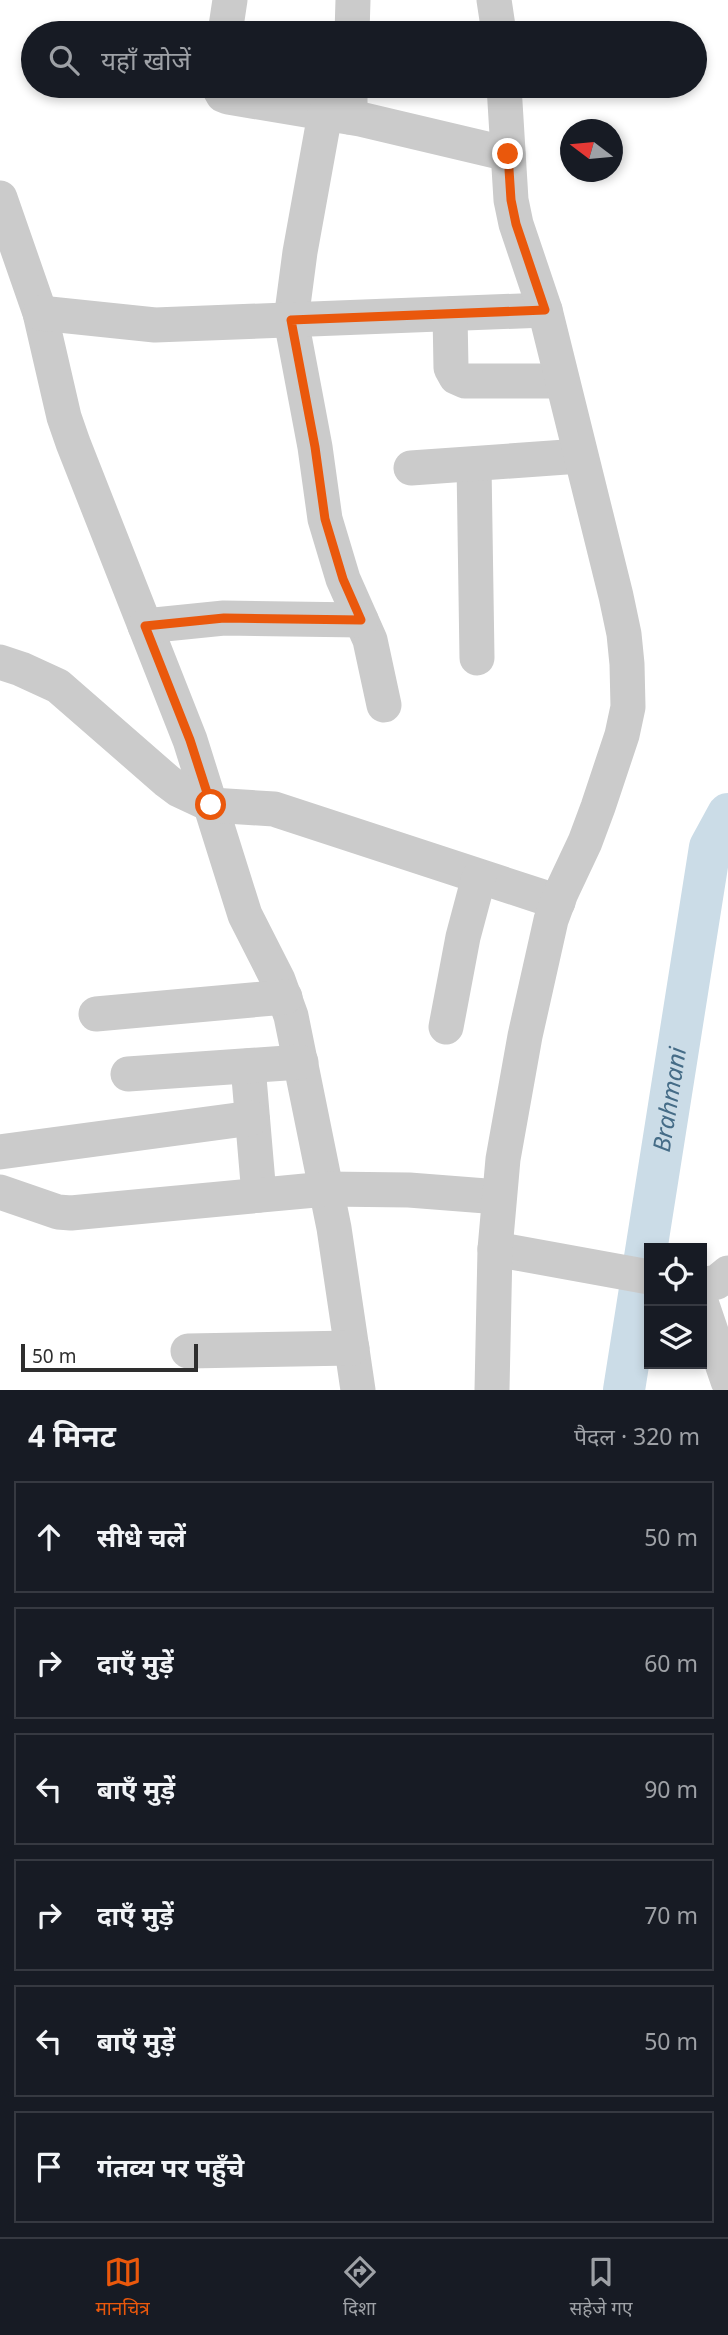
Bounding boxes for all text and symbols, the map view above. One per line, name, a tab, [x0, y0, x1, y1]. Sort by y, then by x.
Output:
search box	[21, 21, 707, 98]
icon: search	[45, 41, 83, 79]
text: यहाँ खोजें	[101, 42, 191, 78]
north arrow	[560, 119, 623, 182]
route end	[492, 138, 523, 169]
route start	[195, 789, 226, 820]
water label: Brahmani	[644, 1044, 693, 1154]
map controls	[644, 1243, 707, 1369]
button: locate	[644, 1243, 707, 1306]
button: layers	[644, 1306, 707, 1369]
scale bar	[21, 1341, 198, 1373]
text: 50 m	[32, 1343, 76, 1369]
text: 4 मिनट	[28, 1415, 116, 1456]
text: पैदल · 320 m	[574, 1420, 700, 1452]
icon: ahead	[30, 1518, 68, 1556]
text: सीधे चलें	[97, 1519, 186, 1555]
text: 50 m	[644, 1521, 698, 1553]
icon: right	[30, 1644, 68, 1682]
text: दाएँ मुड़ें	[97, 1645, 174, 1681]
text: 60 m	[644, 1647, 698, 1679]
icon: left	[30, 1770, 68, 1808]
text: बाएँ मुड़ें	[97, 1771, 175, 1807]
text: 90 m	[644, 1773, 698, 1805]
icon: right	[30, 1896, 68, 1934]
text: दाएँ मुड़ें	[97, 1897, 174, 1933]
text: 70 m	[644, 1899, 698, 1931]
icon: left	[30, 2022, 68, 2060]
text: बाएँ मुड़ें	[97, 2023, 175, 2059]
text: 50 m	[644, 2025, 698, 2057]
icon: arrive	[30, 2148, 68, 2186]
text: गंतव्य पर पहुँचे	[97, 2149, 244, 2185]
tab: मानचित्र	[95, 2253, 150, 2321]
tab: दिशा	[341, 2253, 379, 2321]
tab: सहेजे गए	[569, 2253, 633, 2321]

